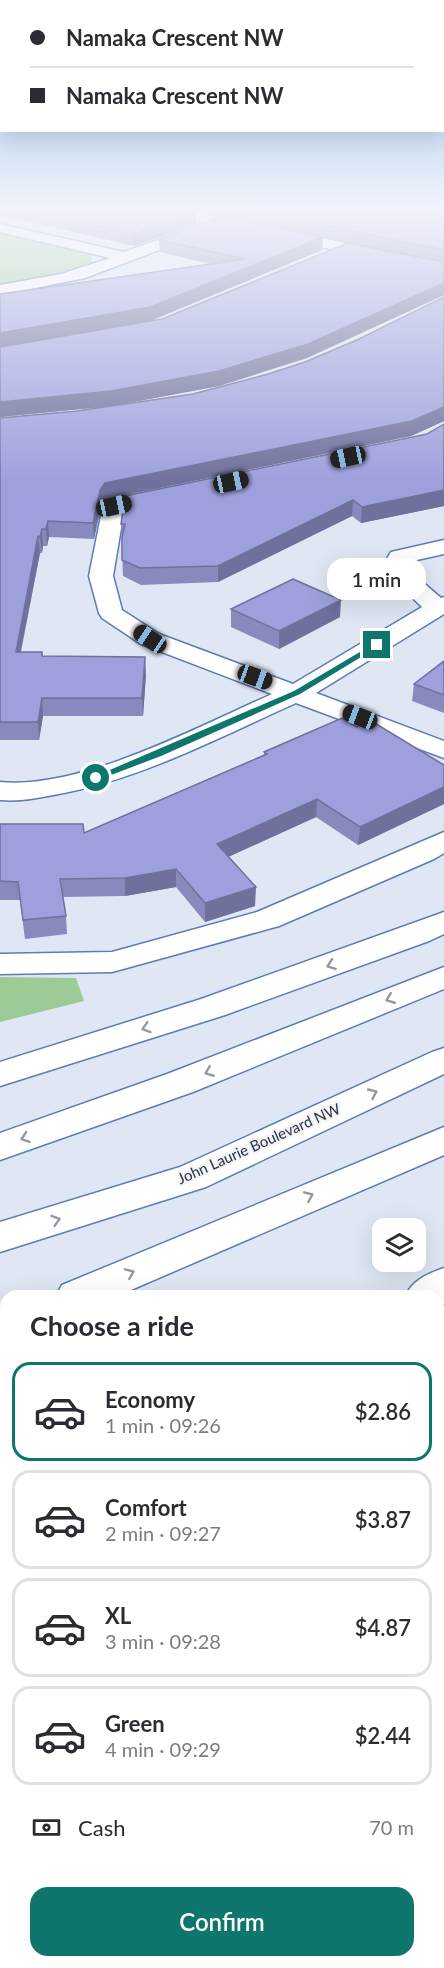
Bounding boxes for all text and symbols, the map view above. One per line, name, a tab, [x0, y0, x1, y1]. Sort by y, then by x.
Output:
text: Namaka Crescent NW	[66, 24, 284, 51]
text: Namaka Crescent NW	[66, 82, 284, 109]
car	[329, 444, 367, 470]
car	[212, 469, 250, 495]
car	[95, 493, 133, 519]
callout: 1 min	[328, 558, 427, 600]
text: 1 min	[352, 567, 401, 591]
car	[130, 621, 170, 657]
route end	[363, 631, 390, 658]
car	[235, 662, 275, 692]
car	[340, 702, 380, 732]
route start	[82, 764, 109, 791]
one-way arrow	[326, 958, 337, 971]
one-way arrow	[385, 992, 396, 1004]
one-way arrow	[141, 1021, 152, 1033]
one-way arrow	[204, 1065, 215, 1077]
one-way arrow	[366, 1088, 377, 1100]
street label: John Laurie Boulevard NW	[174, 1099, 343, 1187]
one-way arrow	[21, 1130, 31, 1143]
one-way arrow	[303, 1191, 314, 1203]
one-way arrow	[50, 1215, 61, 1227]
map controls	[372, 1218, 426, 1272]
button: layers	[372, 1218, 426, 1272]
one-way arrow	[124, 1268, 135, 1280]
text: Choose a ride	[30, 1309, 194, 1342]
icon: car	[33, 1385, 87, 1439]
text: Economy	[105, 1386, 195, 1413]
text: $2.86	[355, 1398, 411, 1425]
text: 1 min · 09:26	[105, 1413, 221, 1437]
icon: car	[33, 1493, 87, 1547]
text: Comfort	[105, 1494, 187, 1521]
text: $3.87	[355, 1506, 411, 1533]
text: 2 min · 09:27	[105, 1521, 221, 1545]
icon: car	[33, 1601, 87, 1655]
text: XL	[105, 1602, 131, 1629]
text: $4.87	[355, 1614, 411, 1641]
text: 3 min · 09:28	[105, 1629, 221, 1653]
icon: car	[33, 1709, 87, 1763]
text: Green	[105, 1710, 165, 1737]
text: $2.44	[355, 1722, 411, 1749]
text: 4 min · 09:29	[105, 1737, 221, 1761]
icon: cash	[30, 1811, 63, 1844]
text: Cash	[78, 1814, 125, 1841]
text: 70 m	[369, 1815, 414, 1839]
button: Confirm	[30, 1887, 414, 1956]

